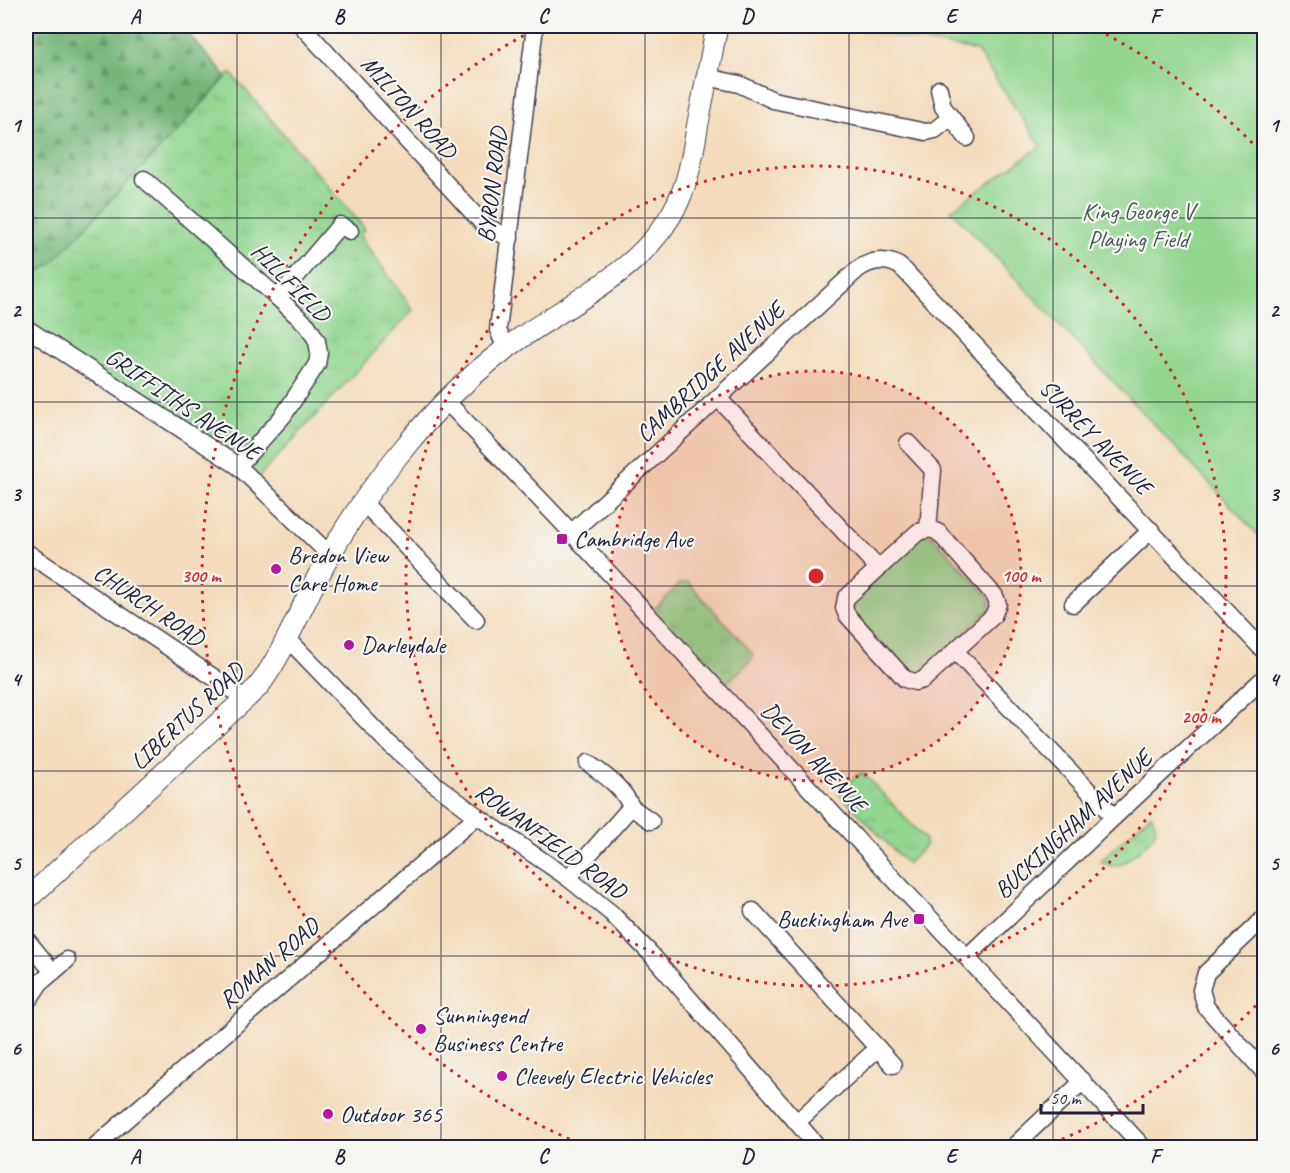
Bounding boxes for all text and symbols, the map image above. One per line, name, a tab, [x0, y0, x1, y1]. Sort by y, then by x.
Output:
text: A	[130, 4, 142, 29]
text: B	[334, 4, 346, 29]
text: C	[538, 4, 550, 29]
text: D	[741, 4, 755, 29]
text: E	[946, 4, 960, 29]
text: F	[1150, 4, 1164, 29]
street label: MILTON ROAD	[355, 49, 465, 166]
text: 1	[12, 113, 23, 138]
text: 1	[1270, 113, 1281, 138]
street label: BYRON ROAD	[470, 124, 514, 244]
park label: King George V Playing Field	[1082, 196, 1199, 254]
street label: HILLFIELD	[245, 236, 339, 330]
street label: CAMBRIDGE AVENUE	[629, 293, 793, 449]
text: 2	[12, 298, 23, 323]
text: 2	[1270, 298, 1281, 323]
street label: GRIFFITHS AVENUE	[100, 341, 269, 469]
street label: SURREY AVENUE	[1033, 373, 1161, 503]
text: 3	[12, 482, 23, 507]
text: 3	[1270, 482, 1281, 507]
place label: Cambridge Ave	[574, 524, 694, 554]
marker: Cambridge Ave	[555, 532, 569, 546]
place label: Bredon View Care Home	[288, 540, 389, 598]
street label: CHURCH ROAD	[88, 557, 212, 654]
marker: Bredon View Care Home	[269, 562, 283, 576]
text: 300 m	[182, 565, 222, 587]
text: 100 m	[1002, 565, 1042, 587]
centre of rings	[806, 566, 826, 586]
place label: Darleydale	[361, 630, 447, 660]
marker: Darleydale	[342, 638, 356, 652]
street label: LIBERTUS ROAD	[124, 655, 251, 776]
text: 4	[12, 667, 24, 692]
text: 4	[1270, 667, 1282, 692]
street label: DEVON AVENUE	[755, 695, 875, 821]
text: 200 m	[1182, 706, 1222, 728]
street label: BUCKINGHAM AVENUE	[988, 741, 1161, 905]
street label: ROWANFIELD ROAD	[470, 776, 634, 907]
text: 5	[12, 851, 23, 876]
text: 5	[1270, 851, 1281, 876]
place label: Buckingham Ave	[777, 904, 909, 934]
street label: ROMAN ROAD	[213, 910, 327, 1015]
marker: Buckingham Ave	[912, 912, 926, 926]
place label: Sunningend Business Centre	[433, 1000, 564, 1058]
marker: Sunningend Business Centre	[414, 1022, 428, 1036]
text: 6	[11, 1036, 22, 1061]
text: 6	[1269, 1036, 1280, 1061]
place label: Cleevely Electric Vehicles	[514, 1061, 714, 1091]
marker: Cleevely Electric Vehicles	[495, 1069, 509, 1083]
scale bar	[1041, 1077, 1143, 1115]
text: 50 m	[1050, 1087, 1083, 1109]
place label: Outdoor 365	[340, 1099, 443, 1129]
marker: Outdoor 365	[321, 1107, 335, 1121]
text: A	[130, 1144, 142, 1169]
text: B	[334, 1144, 346, 1169]
text: C	[538, 1144, 550, 1169]
text: D	[741, 1144, 755, 1169]
text: E	[946, 1144, 960, 1169]
text: F	[1150, 1144, 1164, 1169]

